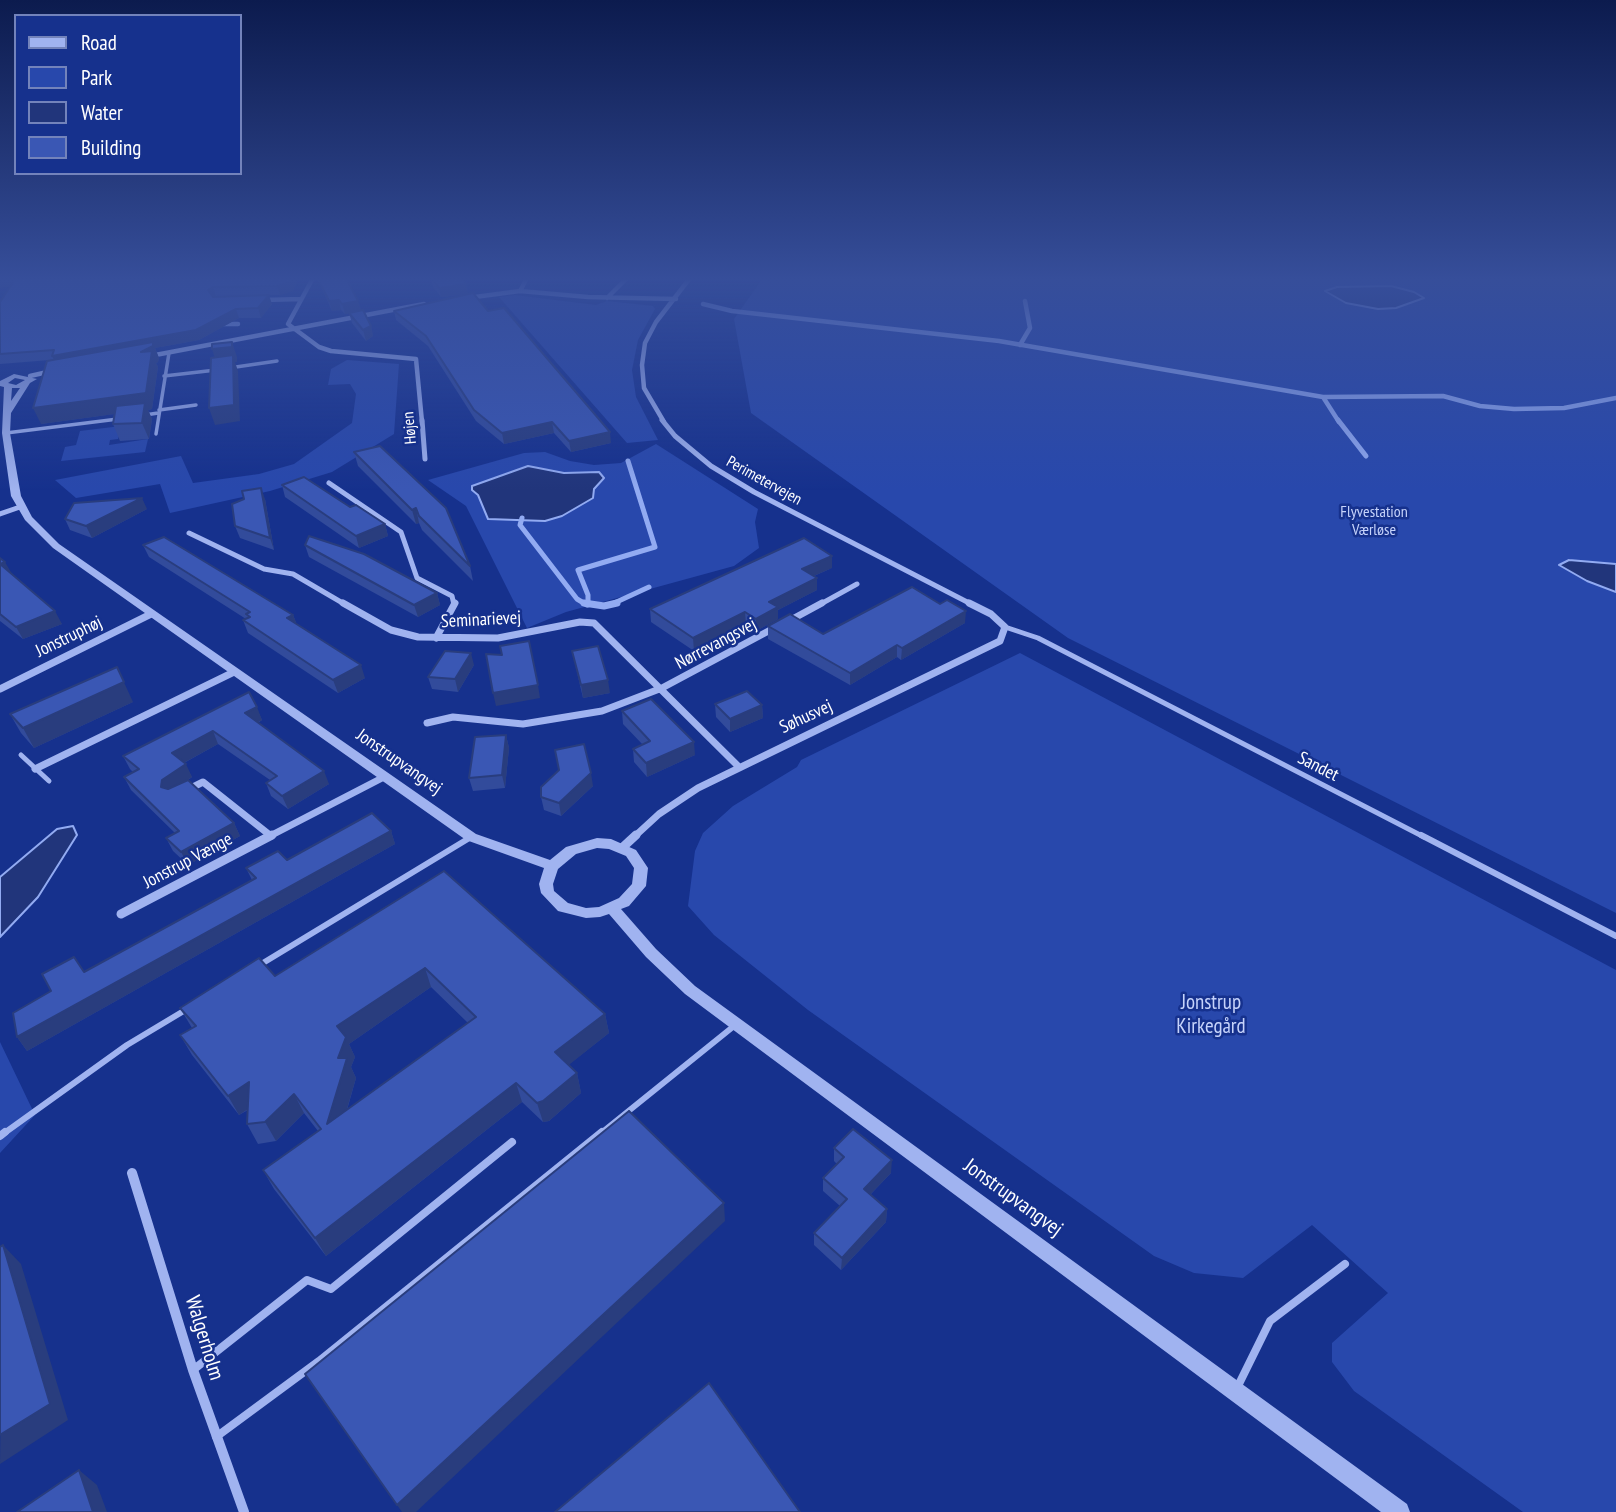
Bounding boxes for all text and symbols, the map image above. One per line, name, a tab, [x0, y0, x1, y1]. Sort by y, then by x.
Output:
legend	[14, 14, 242, 175]
text: Road	[81, 29, 117, 56]
text: Park	[81, 64, 112, 91]
text: Water	[81, 99, 123, 126]
text: Building	[81, 134, 141, 161]
street label: Højen	[399, 411, 421, 445]
street label: Perimetervejen	[723, 452, 805, 510]
park label: Flyvestation Værløse	[1340, 502, 1408, 540]
street label: Seminarievej	[440, 607, 522, 633]
street label: Jonstruphøj	[32, 612, 106, 662]
street label: Nørrevangsvej	[672, 614, 760, 674]
street label: Søhusvej	[776, 695, 836, 739]
street label: Jonstrupvangvej	[352, 725, 446, 799]
street label: Sandet	[1294, 748, 1342, 786]
street label: Jonstrup Vænge	[140, 829, 236, 893]
park label: Jonstrup Kirkegård	[1176, 990, 1246, 1040]
street label: Jonstrupvangvej	[959, 1154, 1067, 1242]
street label: Walgerholm	[179, 1293, 229, 1383]

